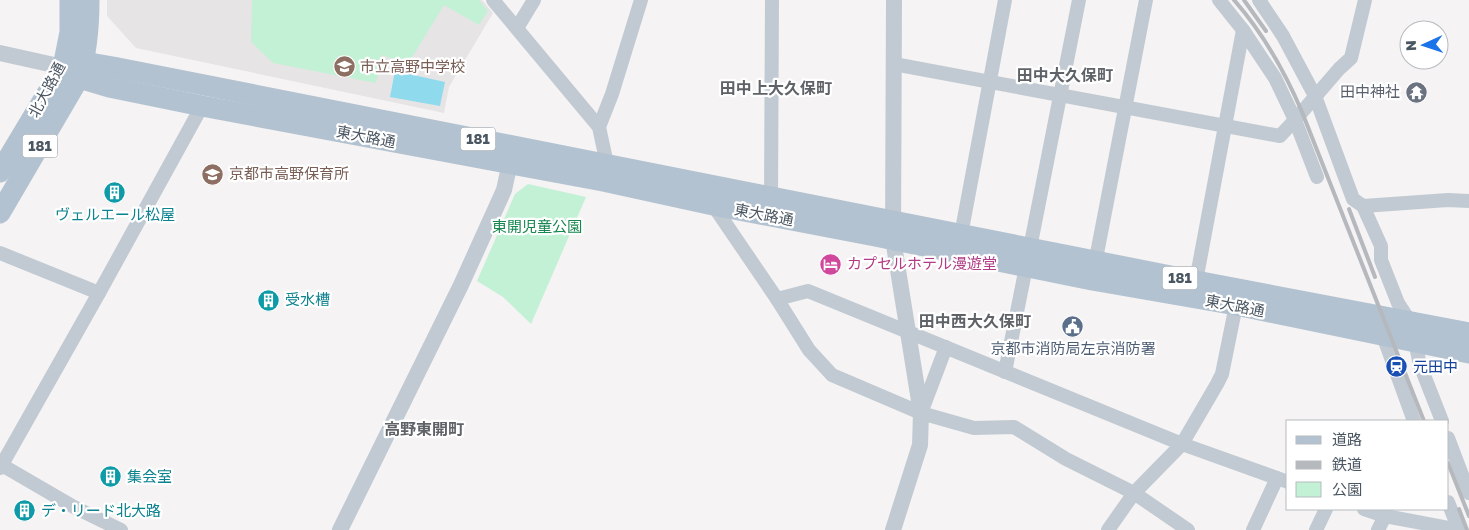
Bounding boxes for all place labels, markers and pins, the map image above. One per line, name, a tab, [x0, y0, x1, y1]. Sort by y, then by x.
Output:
school or university icon: 市立高野中学校	[332, 55, 356, 79]
place label: 市立高野中学校	[360, 57, 465, 75]
temple icon: 田中神社	[1404, 80, 1428, 104]
place label: 田中神社	[1340, 82, 1400, 100]
school or university icon: 京都市高野保育所	[201, 162, 225, 186]
place label: 京都市高野保育所	[229, 164, 349, 182]
building icon: ヴェルエール松屋	[103, 180, 127, 204]
place label: ヴェルエール松屋	[55, 205, 175, 223]
hotel icon: カプセルホテル漫遊堂	[819, 252, 843, 276]
place label: カプセルホテル漫遊堂	[847, 254, 997, 272]
building icon: 受水槽	[257, 288, 281, 312]
place label: 受水槽	[285, 290, 330, 308]
public building icon: 京都市消防局左京消防署	[1061, 314, 1085, 338]
place label: 京都市消防局左京消防署	[990, 339, 1156, 357]
station icon: 元田中	[1385, 355, 1409, 379]
place label: 元田中	[1413, 357, 1458, 375]
building icon: 集会室	[99, 465, 123, 489]
place label: 集会室	[127, 467, 172, 485]
building icon: デ・リード北大路	[13, 499, 37, 523]
place label: デ・リード北大路	[41, 501, 161, 519]

